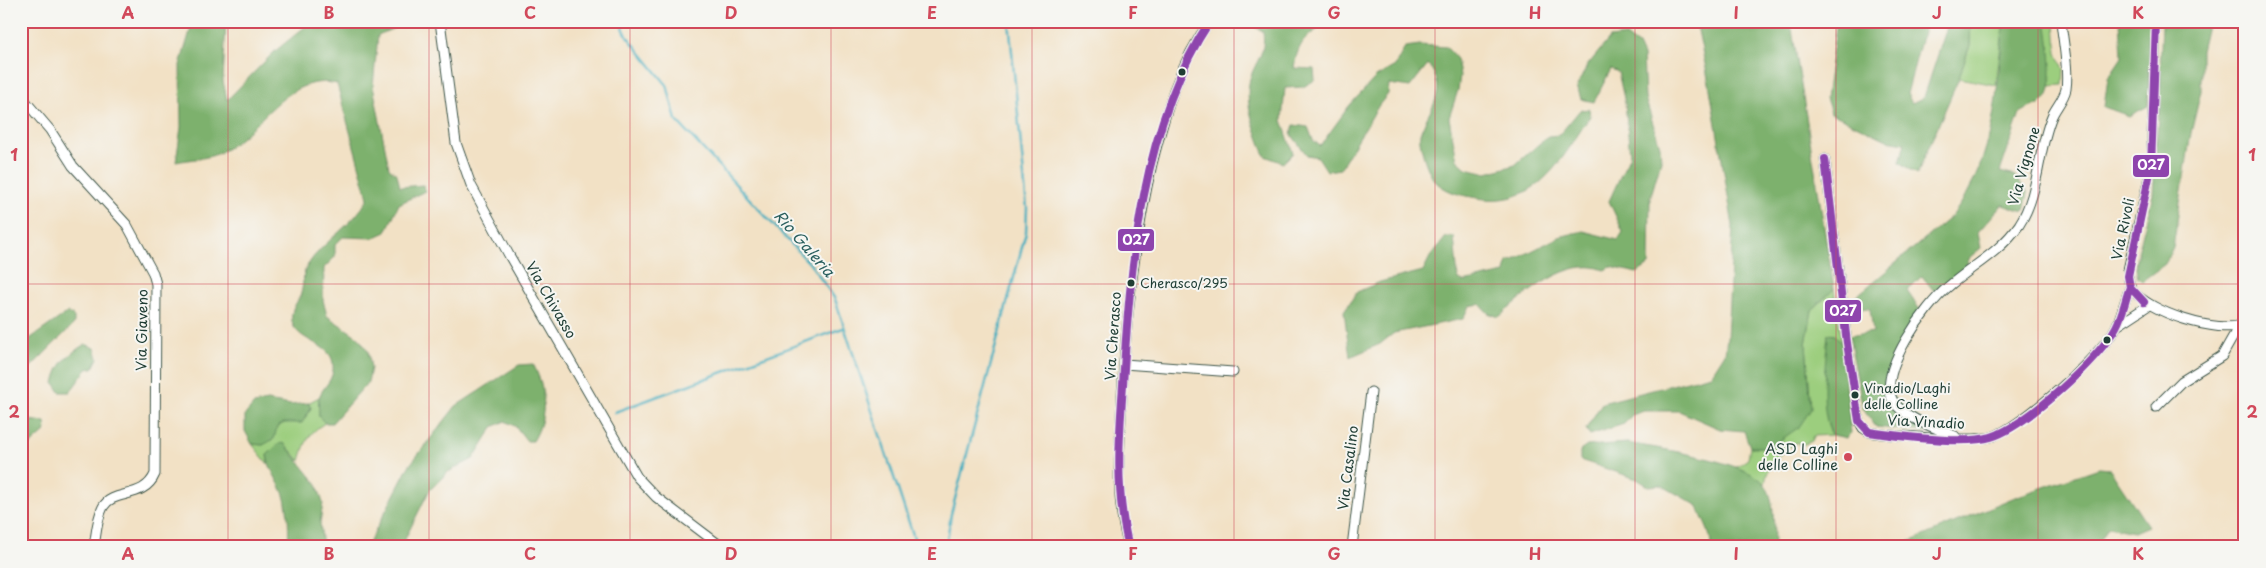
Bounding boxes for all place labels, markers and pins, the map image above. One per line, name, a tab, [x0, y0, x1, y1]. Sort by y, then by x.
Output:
unlabelled marker	[1177, 67, 1187, 77]
place label: Cherasco/295	[1140, 273, 1228, 292]
marker: Cherasco/295	[1126, 278, 1136, 288]
unlabelled marker	[2102, 335, 2112, 345]
place label: Vinadio/Laghi delle Colline	[1864, 378, 1951, 413]
marker: Vinadio/Laghi delle Colline	[1850, 390, 1860, 400]
place label: ASD Laghi delle Colline	[1758, 438, 1838, 475]
marker: ASD Laghi delle Colline	[1842, 451, 1854, 463]

